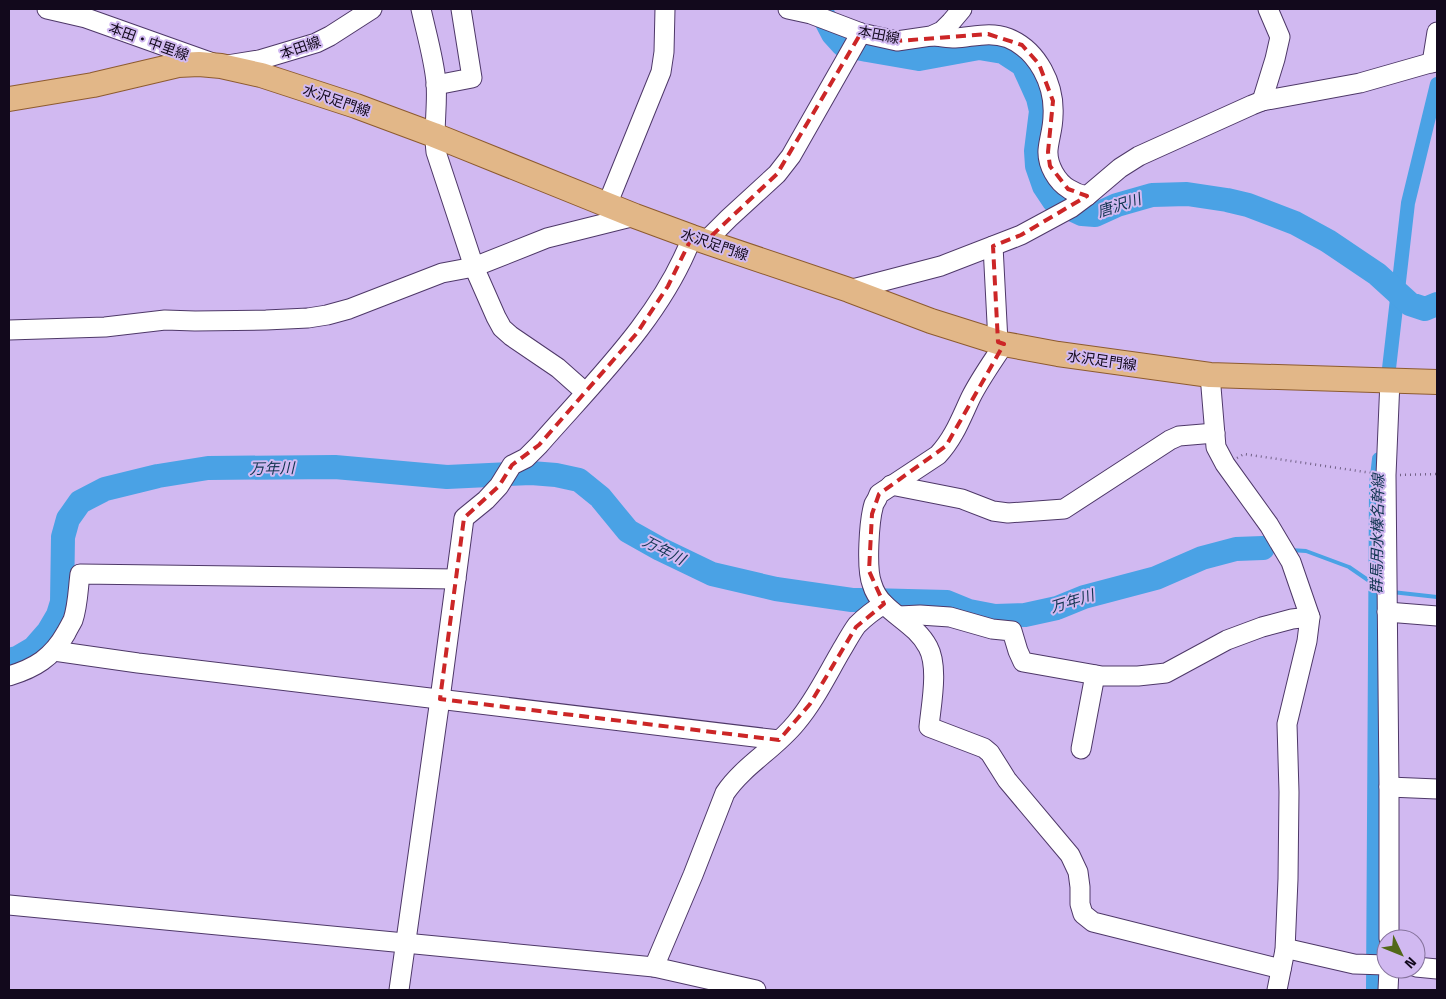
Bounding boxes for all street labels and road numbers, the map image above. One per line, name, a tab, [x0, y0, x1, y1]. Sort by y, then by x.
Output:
street label: 本田・中里線	[106, 17, 192, 65]
street label: 本田線	[856, 20, 902, 48]
street label: 本田線	[277, 30, 323, 64]
street label: 水沢足門線	[300, 79, 374, 121]
street label: 水沢足門線	[678, 223, 752, 265]
street label: 水沢足門線	[1066, 345, 1138, 375]

